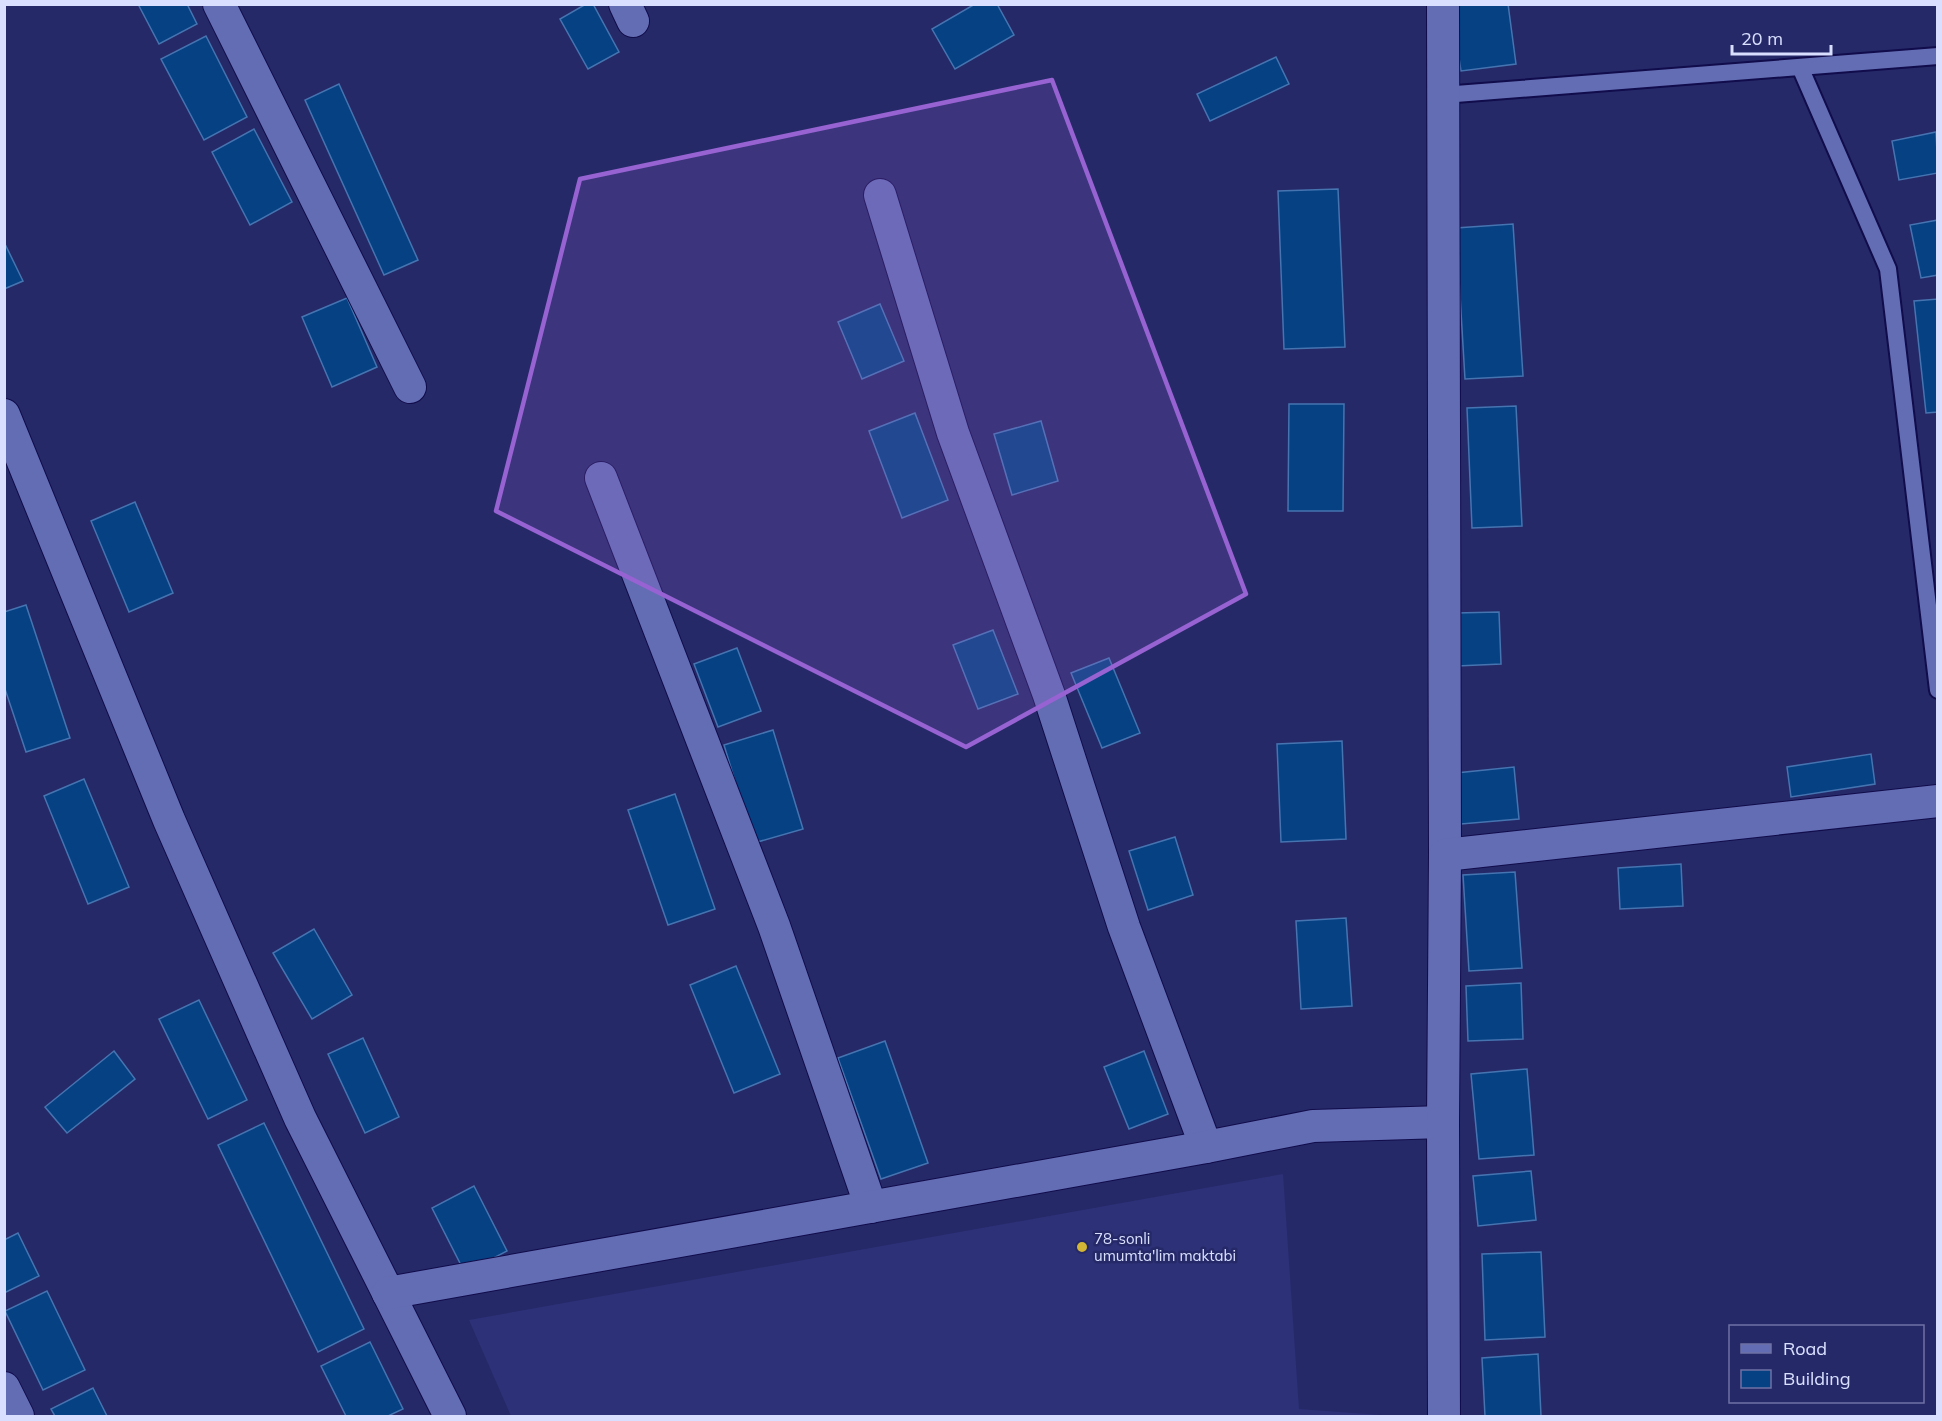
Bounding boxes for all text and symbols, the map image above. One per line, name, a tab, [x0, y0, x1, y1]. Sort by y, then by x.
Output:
scale bar	[1732, 18, 1831, 56]
text: 20 m	[1741, 27, 1783, 50]
place label: 78-sonli umumta'lim maktabi	[1094, 1229, 1236, 1265]
marker: 78-sonli umumta'lim maktabi	[1075, 1240, 1089, 1254]
legend	[1729, 1325, 1924, 1403]
text: Road	[1783, 1337, 1827, 1360]
text: Building	[1783, 1367, 1851, 1390]

